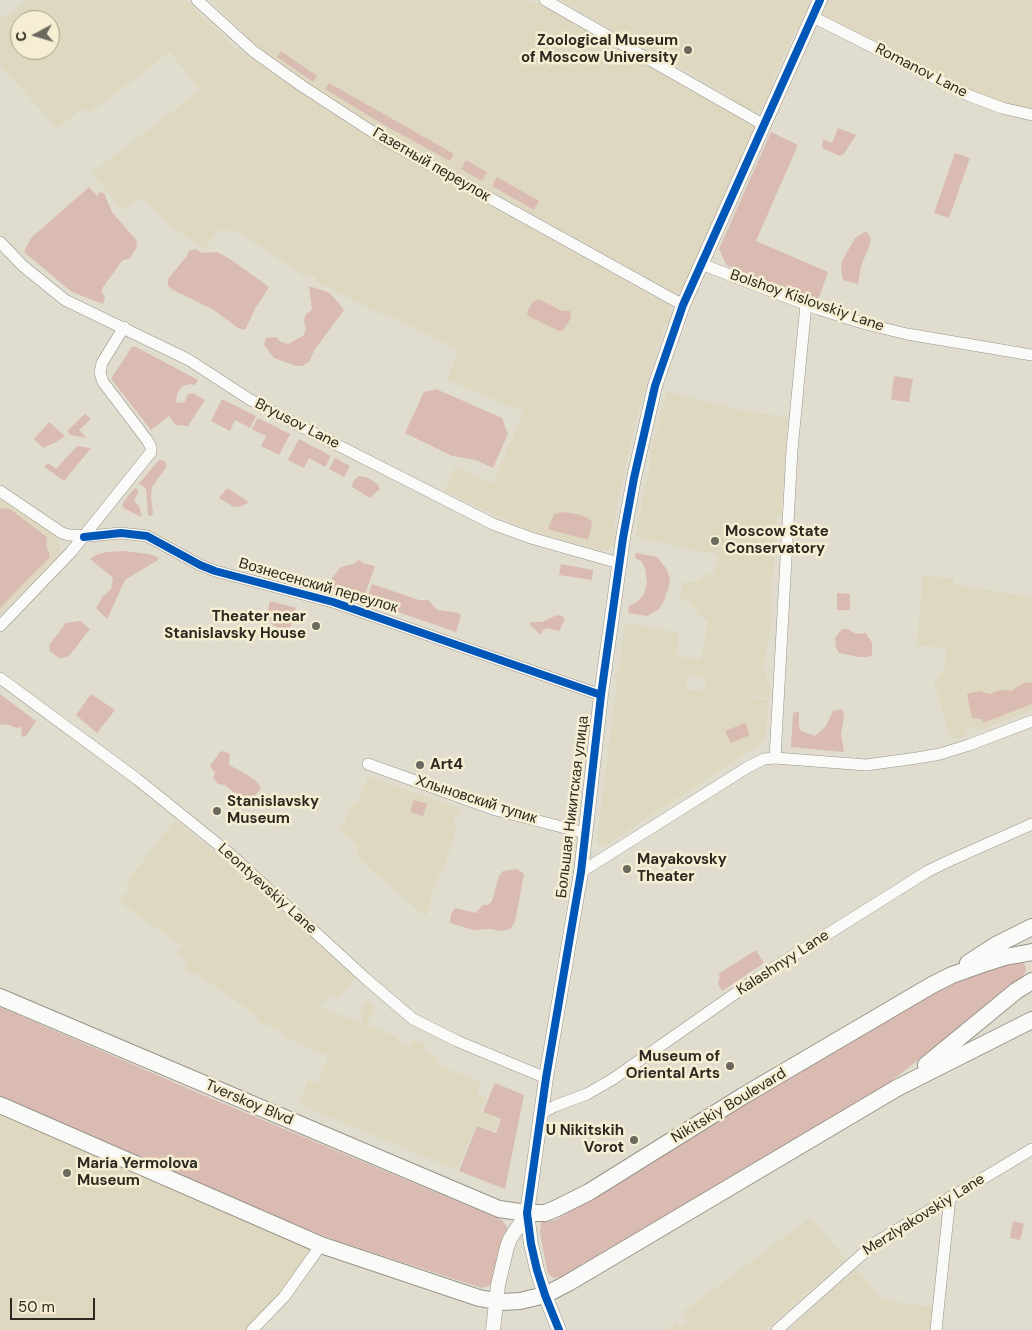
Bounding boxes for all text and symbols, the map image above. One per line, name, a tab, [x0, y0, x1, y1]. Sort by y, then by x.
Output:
north arrow	[10, 10, 60, 60]
text: С	[12, 30, 31, 42]
place label: Zoological Museum of Moscow University	[521, 32, 678, 67]
street label: Romanov Lane	[872, 40, 970, 102]
marker: Zoological Museum of Moscow University	[682, 44, 694, 56]
street label: Газетный переулок	[369, 124, 493, 206]
street label: Bolshoy Kislovskiy Lane	[728, 266, 886, 336]
street label: Bryusov Lane	[252, 395, 342, 453]
place label: Moscow State Conservatory	[725, 523, 829, 558]
marker: Moscow State Conservatory	[709, 535, 721, 547]
street label: Вознесенский переулок	[236, 555, 400, 617]
place label: Theater near Stanislavsky House	[164, 608, 306, 643]
marker: Theater near Stanislavsky House	[310, 620, 322, 632]
street label: Большая Никитская улица	[553, 715, 593, 899]
place label: Art4	[430, 756, 463, 774]
marker: Art4	[414, 759, 426, 771]
street label: Хлыновский тупик	[413, 772, 539, 828]
place label: Stanislavsky Museum	[227, 793, 319, 828]
marker: Stanislavsky Museum	[211, 805, 223, 817]
street label: Leontyevskiy Lane	[214, 840, 320, 938]
place label: Mayakovsky Theater	[637, 851, 727, 886]
marker: Mayakovsky Theater	[621, 863, 633, 875]
street label: Kalashnyy Lane	[733, 926, 833, 1000]
place label: Museum of Oriental Arts	[626, 1048, 720, 1083]
marker: Museum of Oriental Arts	[724, 1060, 736, 1072]
street label: Nikitskiy Boulevard	[668, 1065, 790, 1147]
street label: Tverskoy Blvd	[202, 1076, 296, 1130]
place label: U Nikitskih Vorot	[546, 1122, 624, 1157]
marker: U Nikitskih Vorot	[628, 1134, 640, 1146]
place label: Maria Yermolova Museum	[77, 1155, 198, 1190]
marker: Maria Yermolova Museum	[61, 1167, 73, 1179]
street label: Merzlyakovskiy Lane	[860, 1170, 988, 1260]
scale bar	[12, 1288, 98, 1320]
text: 50 m	[18, 1297, 55, 1317]

